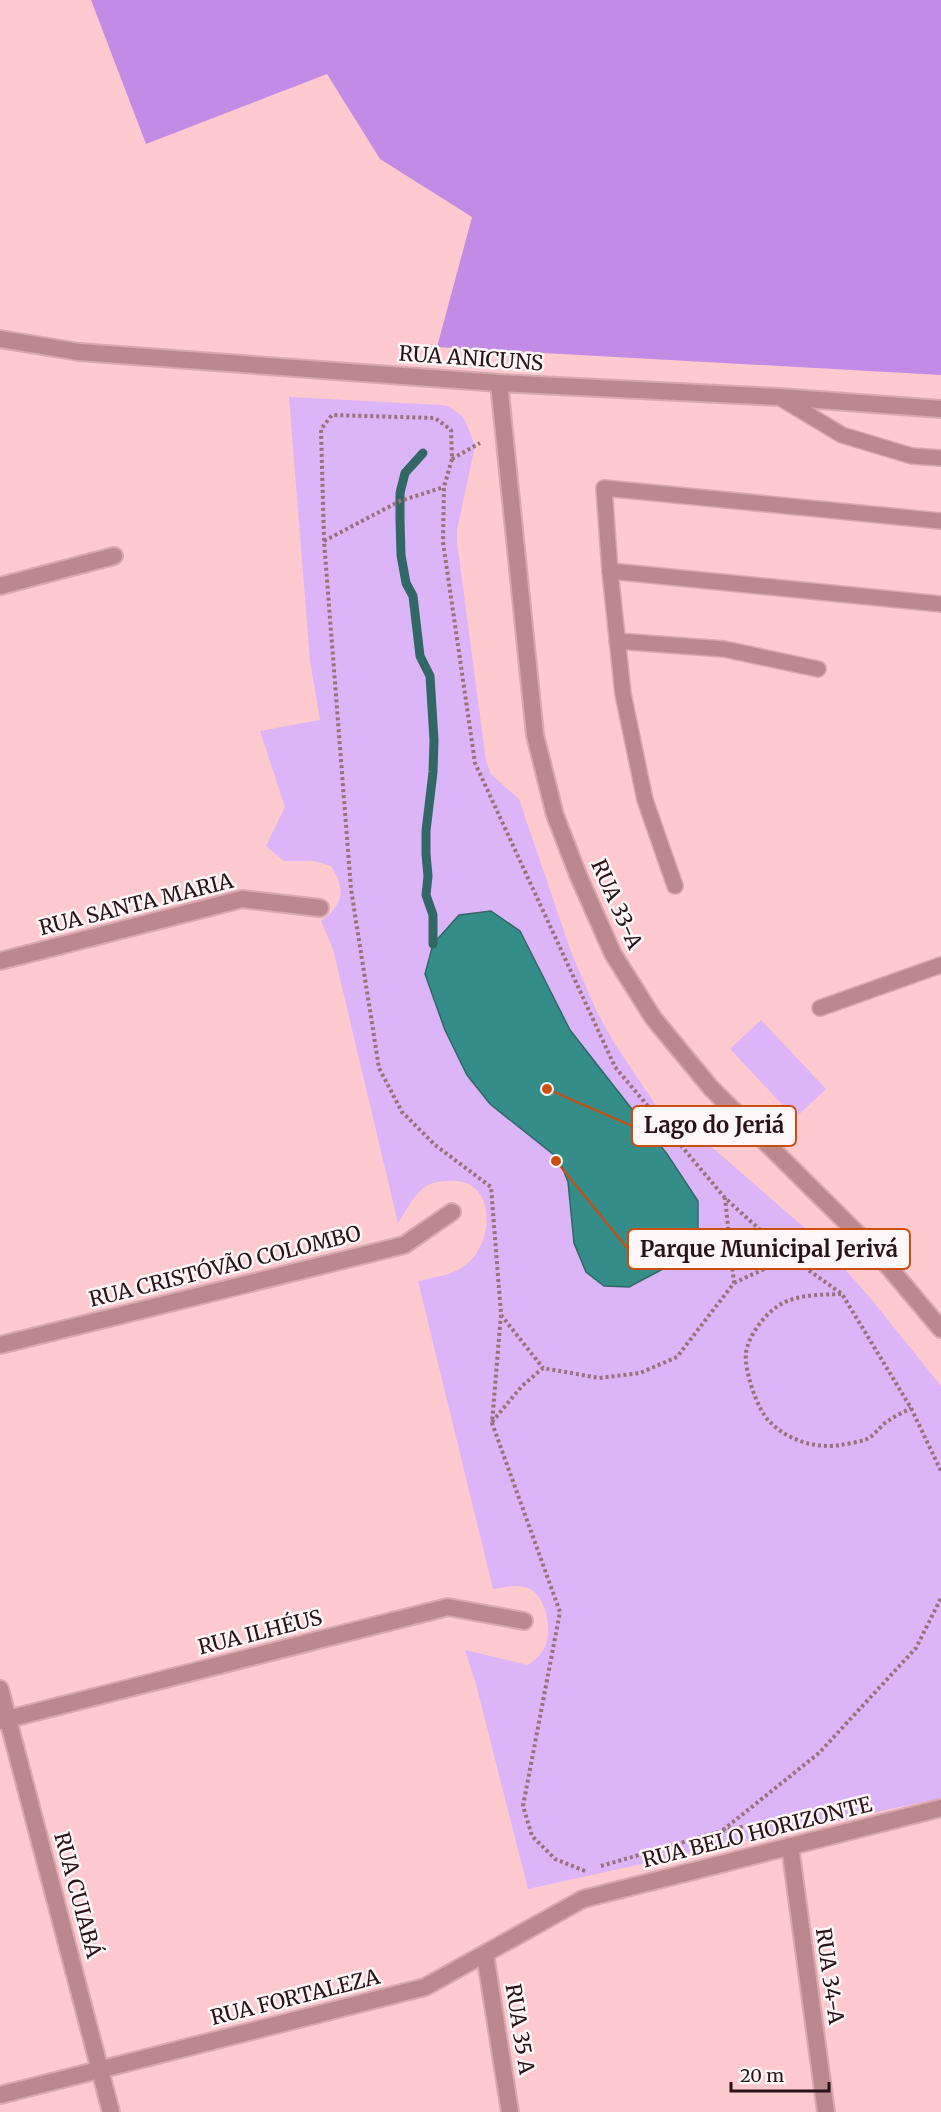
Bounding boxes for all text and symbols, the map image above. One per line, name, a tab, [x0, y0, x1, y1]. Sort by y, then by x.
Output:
street label: RUA ANICUNS	[398, 339, 544, 377]
street label: RUA 33-A	[585, 855, 649, 953]
street label: RUA SANTA MARIA	[36, 867, 236, 941]
callout: Lago do Jeriá	[632, 1106, 796, 1146]
text: Lago do Jeriá	[644, 1111, 784, 1139]
street label: RUA CRISTÓVÃO COLOMBO	[86, 1219, 364, 1313]
callout: Parque Municipal Jerivá	[628, 1229, 910, 1269]
text: Parque Municipal Jerivá	[640, 1235, 898, 1263]
street label: RUA ILHÉUS	[195, 1603, 325, 1660]
street label: RUA BELO HORIZONTE	[639, 1790, 875, 1874]
street label: RUA CUIABÁ	[48, 1829, 109, 1961]
street label: RUA 34-A	[810, 1926, 850, 2026]
street label: RUA FORTALEZA	[208, 1963, 383, 2031]
street label: RUA 35 A	[500, 1982, 541, 2076]
scale bar	[731, 2055, 828, 2093]
text: 20 m	[740, 2064, 784, 2087]

